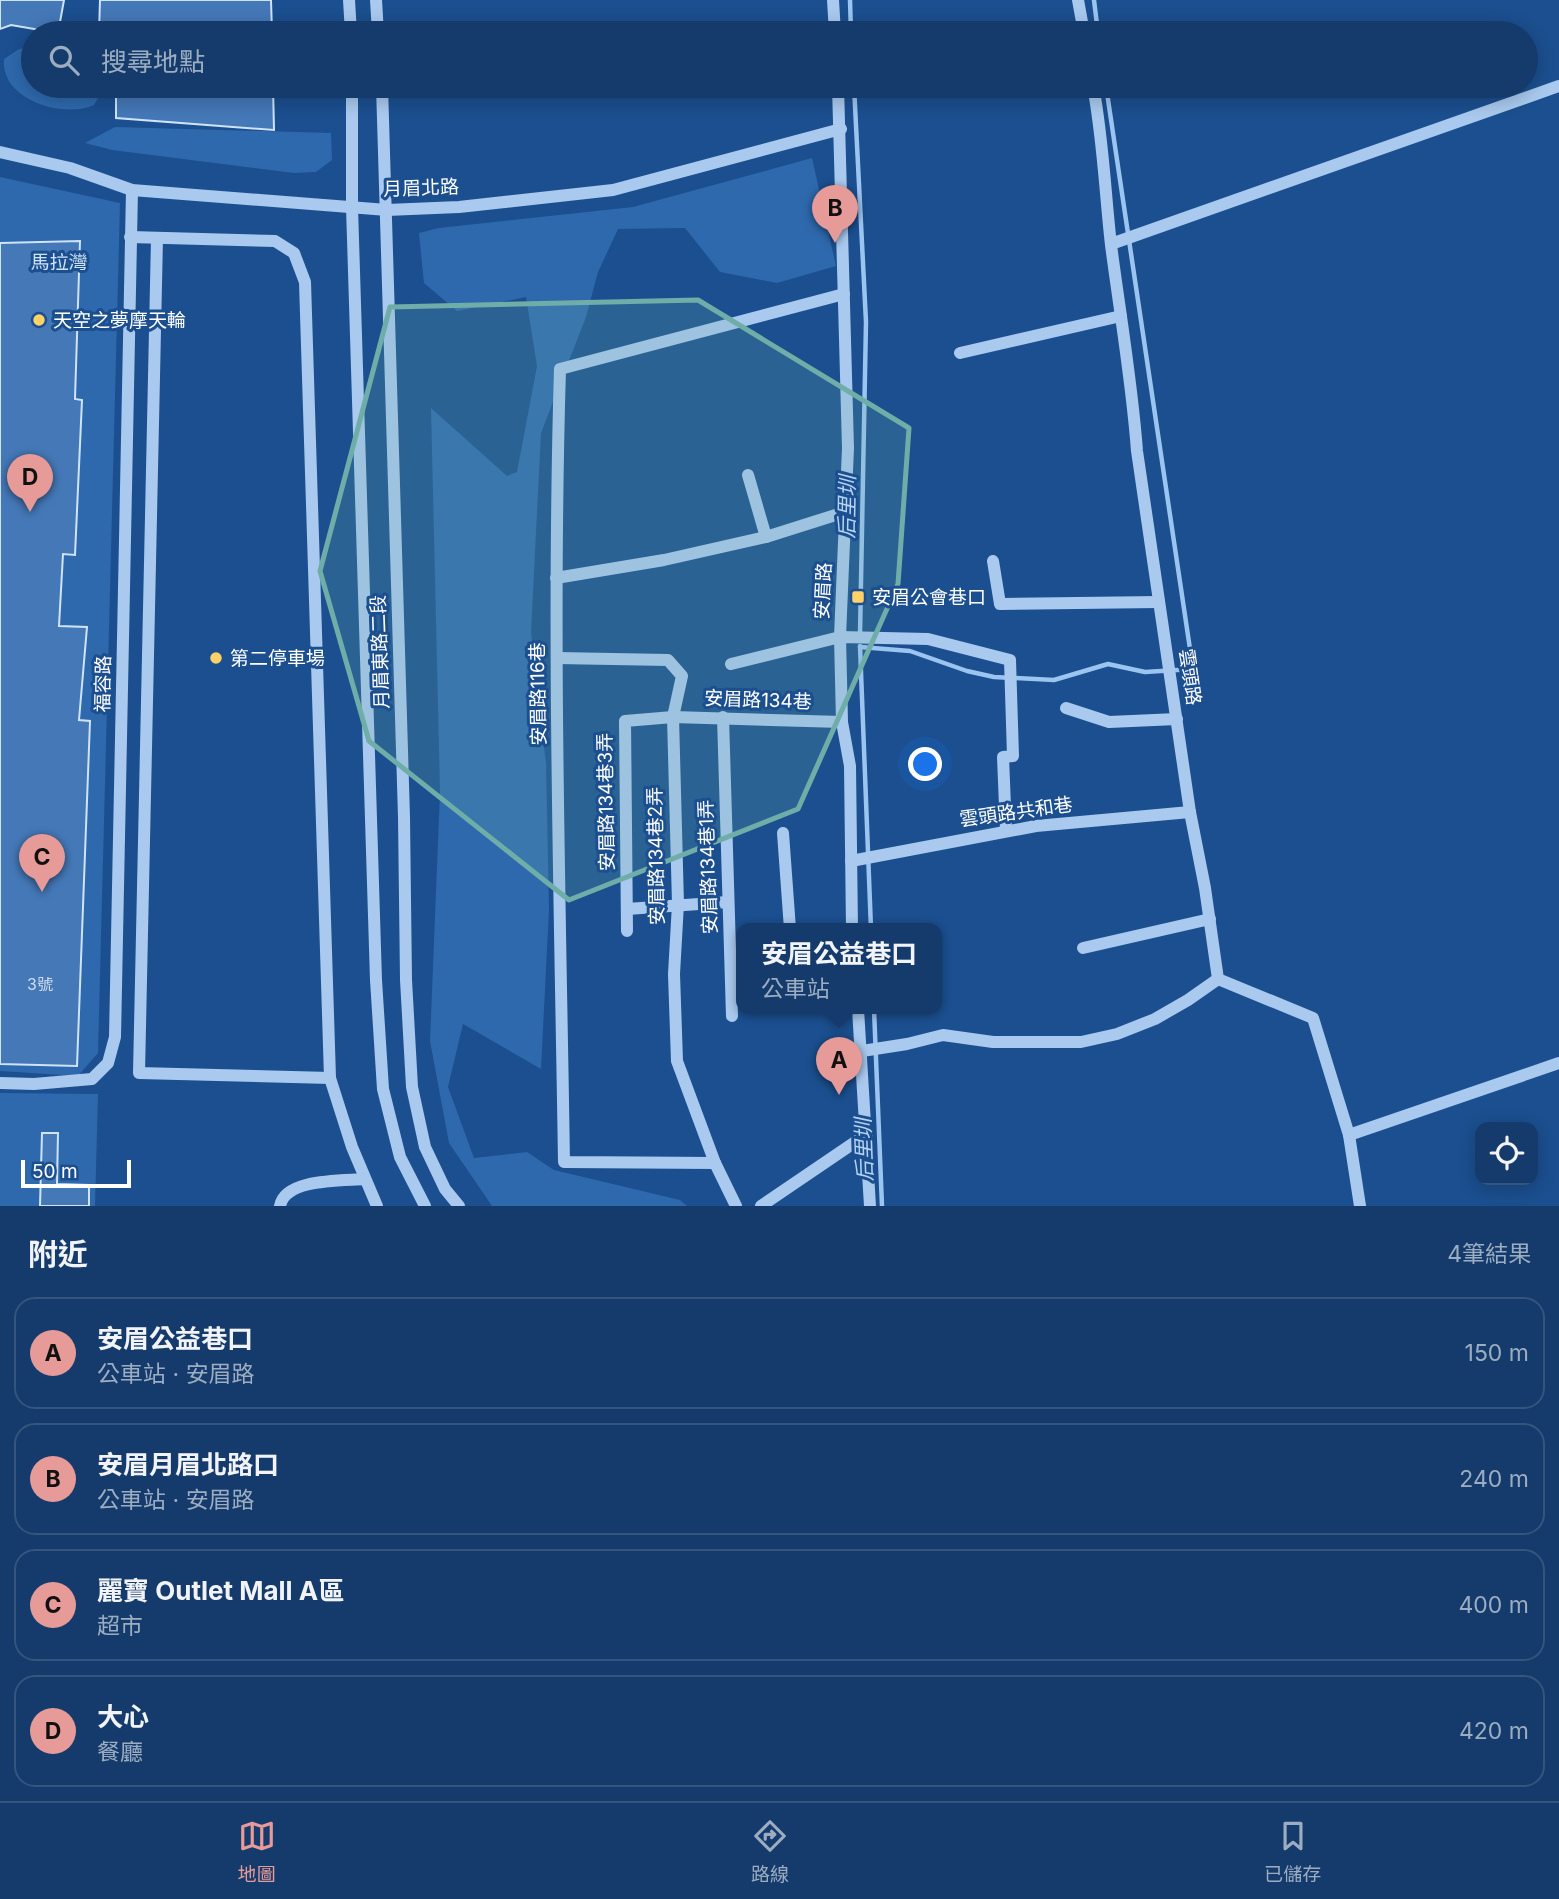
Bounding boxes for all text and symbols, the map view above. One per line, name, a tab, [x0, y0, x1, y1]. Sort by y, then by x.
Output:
search box	[21, 21, 1538, 98]
icon: search	[45, 41, 83, 79]
text: 搜尋地點	[101, 46, 205, 77]
street label: 月眉北路	[383, 175, 459, 201]
pin: B	[812, 185, 858, 243]
park label: 馬拉灣	[30, 251, 88, 274]
place label: 天空之夢摩天輪	[53, 309, 186, 332]
marker: 天空之夢摩天輪	[31, 312, 47, 328]
pin: D	[7, 454, 53, 512]
water label: 后里圳	[834, 472, 860, 539]
street label: 安眉路	[810, 562, 836, 620]
place label: 安眉公會巷口	[872, 586, 986, 609]
marker: 安眉公會巷口	[850, 589, 866, 605]
street label: 月眉東路二段	[367, 595, 393, 709]
street label: 安眉路116巷	[526, 642, 550, 746]
place label: 第二停車場	[230, 647, 325, 670]
street label: 雲頭路	[1175, 647, 1205, 707]
marker: 第二停車場	[208, 650, 224, 666]
street label: 福容路	[91, 655, 115, 713]
street label: 安眉路134巷	[704, 687, 812, 713]
street label: 安眉路134巷3弄	[593, 733, 619, 871]
your location	[908, 747, 942, 781]
street label: 安眉路134巷2弄	[643, 787, 669, 925]
street label: 雲頭路共和巷	[958, 793, 1074, 831]
street label: 安眉路134巷1弄	[694, 799, 722, 935]
pin: C	[19, 834, 65, 892]
popup	[736, 923, 942, 1014]
text: 安眉公益巷口	[761, 938, 917, 969]
house number: 3號	[27, 974, 53, 994]
text: 公車站	[761, 975, 830, 1003]
pin: A	[816, 1037, 862, 1095]
water label: 后里圳	[850, 1115, 878, 1182]
map controls	[1475, 1122, 1538, 1185]
button: locate	[1475, 1122, 1538, 1185]
scale bar	[21, 1157, 131, 1189]
text: 50 m	[32, 1160, 78, 1183]
text: 附近	[28, 1236, 88, 1272]
text: 4筆結果	[1447, 1240, 1531, 1268]
text: 安眉公益巷口	[97, 1323, 253, 1354]
text: A	[44, 1339, 62, 1367]
text: 150 m	[1465, 1339, 1529, 1367]
text: 公車站 · 安眉路	[97, 1360, 255, 1388]
text: 安眉月眉北路口	[97, 1449, 279, 1480]
text: B	[45, 1465, 61, 1493]
text: 240 m	[1459, 1465, 1529, 1493]
text: 公車站 · 安眉路	[97, 1486, 255, 1514]
text: 麗寶 Outlet Mall A區	[97, 1575, 344, 1606]
text: C	[44, 1591, 62, 1619]
text: 400 m	[1459, 1591, 1529, 1619]
text: 超市	[97, 1612, 143, 1640]
text: 大心	[97, 1701, 149, 1732]
text: D	[45, 1717, 61, 1745]
text: 420 m	[1459, 1717, 1529, 1745]
text: 餐廳	[97, 1738, 143, 1766]
tab: 地圖	[238, 1817, 276, 1886]
tab: 路線	[751, 1817, 789, 1886]
tab: 已儲存	[1264, 1817, 1321, 1886]

